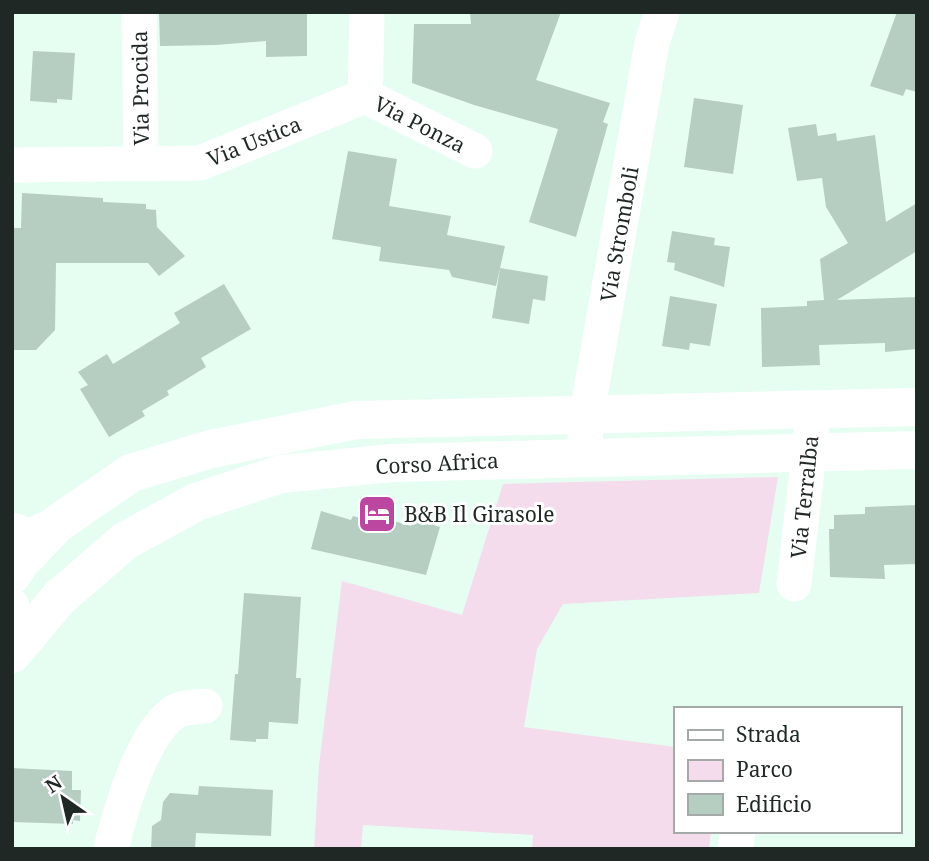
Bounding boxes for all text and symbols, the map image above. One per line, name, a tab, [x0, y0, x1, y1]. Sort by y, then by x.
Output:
street label: Via Procida	[125, 30, 155, 146]
street label: Via Ponza	[370, 89, 470, 159]
street label: Via Ustica	[203, 109, 305, 173]
street label: Via Stromboli	[593, 164, 645, 304]
street label: Via Terralba	[784, 434, 824, 560]
street label: Corso Africa	[375, 446, 499, 480]
hotel icon: B&B Il Girasole	[356, 493, 398, 535]
place label: B&B Il Girasole	[404, 500, 555, 528]
legend	[674, 707, 901, 833]
text: Strada	[736, 720, 801, 748]
text: Parco	[736, 755, 793, 783]
north arrow	[28, 763, 98, 833]
text: N	[40, 769, 67, 799]
text: Edificio	[736, 790, 812, 818]

